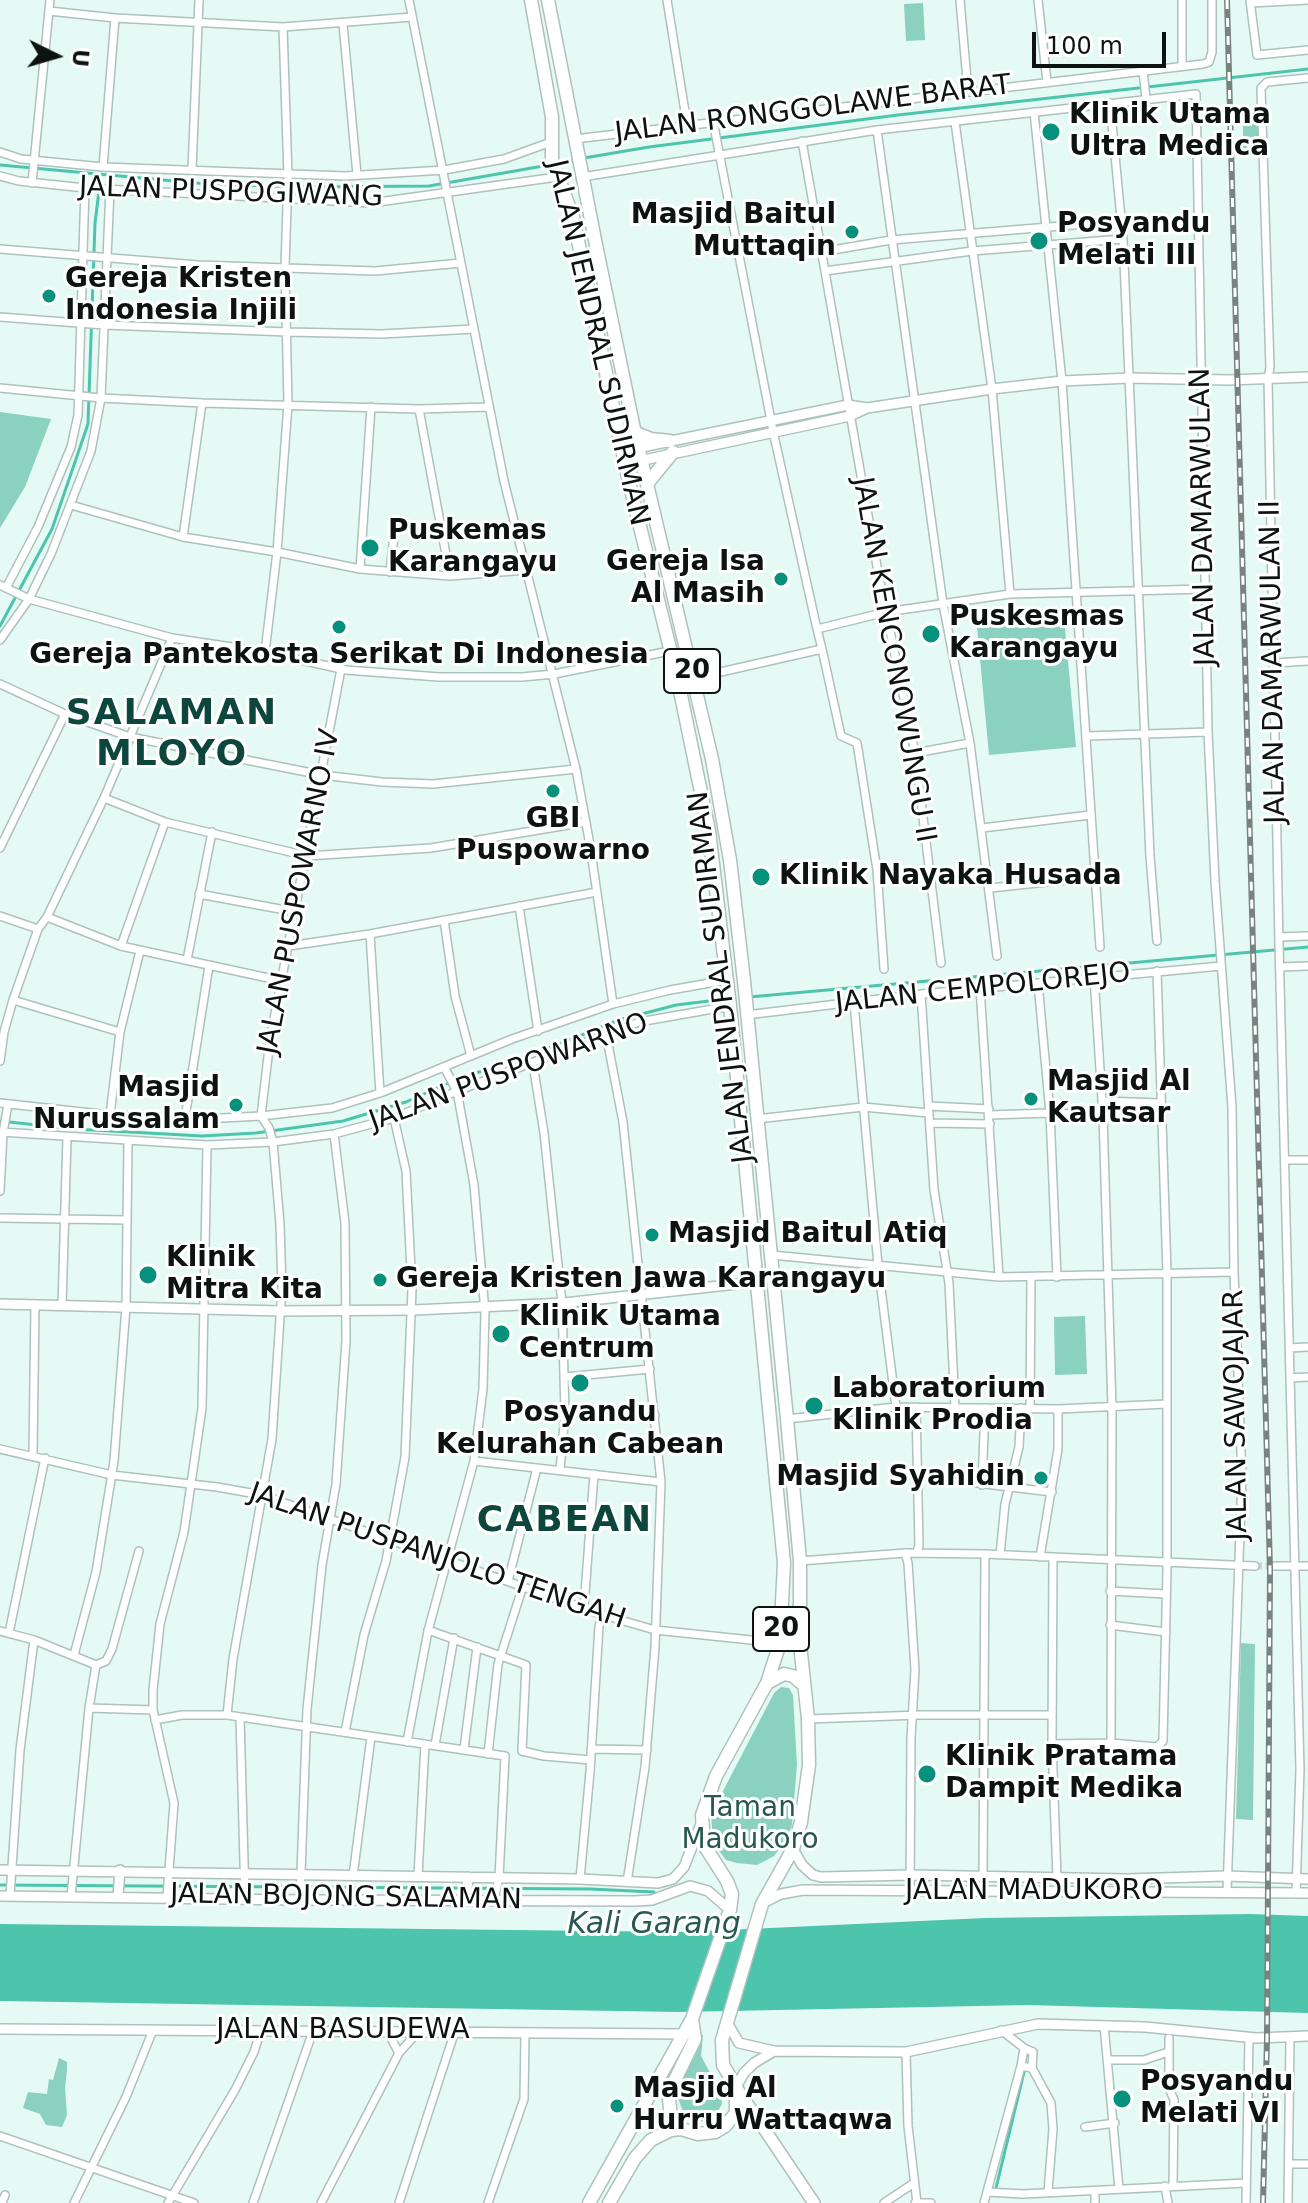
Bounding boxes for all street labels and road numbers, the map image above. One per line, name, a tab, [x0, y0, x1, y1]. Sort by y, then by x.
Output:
street label: JALAN RONGGOLAWE BARAT	[613, 69, 1013, 151]
street label: JALAN JENDRAL SUDIRMAN	[539, 157, 655, 529]
street label: JALAN PUSPOGIWANG	[78, 171, 384, 215]
street label: JALAN DAMARWULAN	[1185, 367, 1223, 667]
street label: JALAN KENCONOWUNGU II	[844, 475, 942, 845]
street label: JALAN DAMARWULAN II	[1254, 500, 1294, 824]
road number: 20	[664, 649, 720, 693]
street label: JALAN PUSPOWARNO IV	[252, 727, 348, 1057]
street label: JALAN JENDRAL SUDIRMAN	[683, 789, 761, 1165]
street label: JALAN CEMPOLOREJO	[834, 957, 1132, 1021]
street label: JALAN PUSPOWARNO	[365, 1007, 653, 1139]
street label: JALAN SAWOJAJAR	[1218, 1289, 1256, 1541]
street label: JALAN PUSPANJOLO TENGAH	[244, 1477, 630, 1637]
road number: 20	[753, 1607, 809, 1651]
street label: JALAN MADUKORO	[905, 1875, 1163, 1909]
street label: JALAN BOJONG SALAMAN	[170, 1878, 522, 1918]
street label: JALAN BASUDEWA	[216, 2014, 470, 2048]

